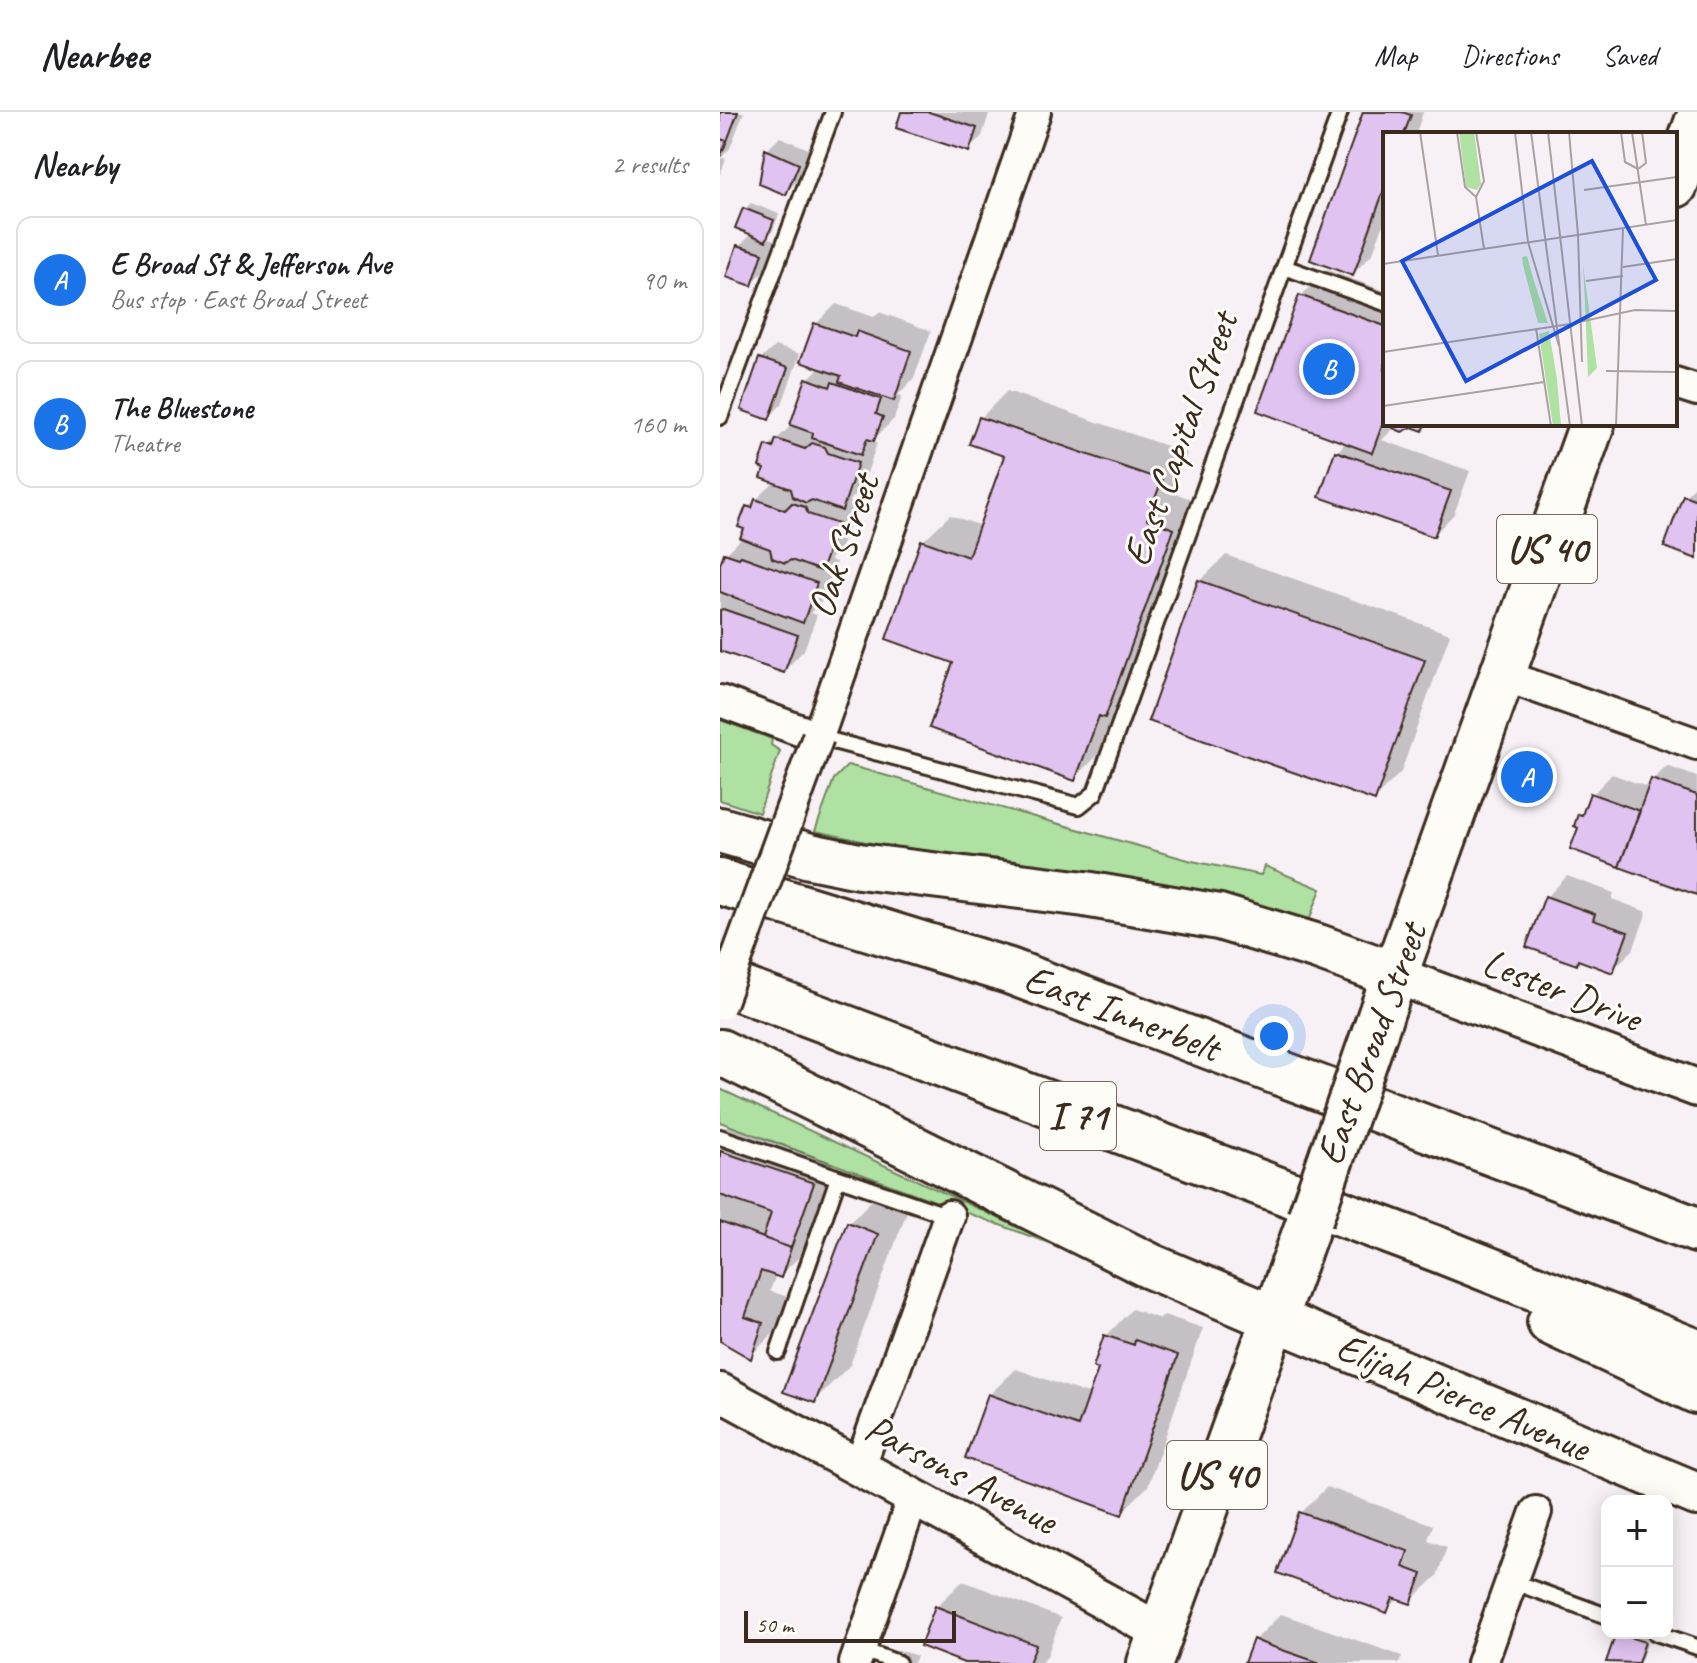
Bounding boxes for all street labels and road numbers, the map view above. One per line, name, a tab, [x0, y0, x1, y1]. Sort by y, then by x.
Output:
street label: East Capital Street	[1111, 302, 1250, 573]
street label: Oak Street	[795, 464, 892, 624]
road number: US 40	[1497, 515, 1597, 583]
street label: East Broad Street	[1304, 913, 1439, 1171]
street label: Lester Drive	[1476, 937, 1651, 1044]
street label: East Innerbelt	[1017, 953, 1230, 1074]
road number: I 71	[1040, 1082, 1116, 1150]
street label: Elijah Pierce Avenue	[1329, 1321, 1599, 1474]
street label: Parsons Avenue	[857, 1403, 1068, 1547]
road number: US 40	[1167, 1441, 1267, 1509]

